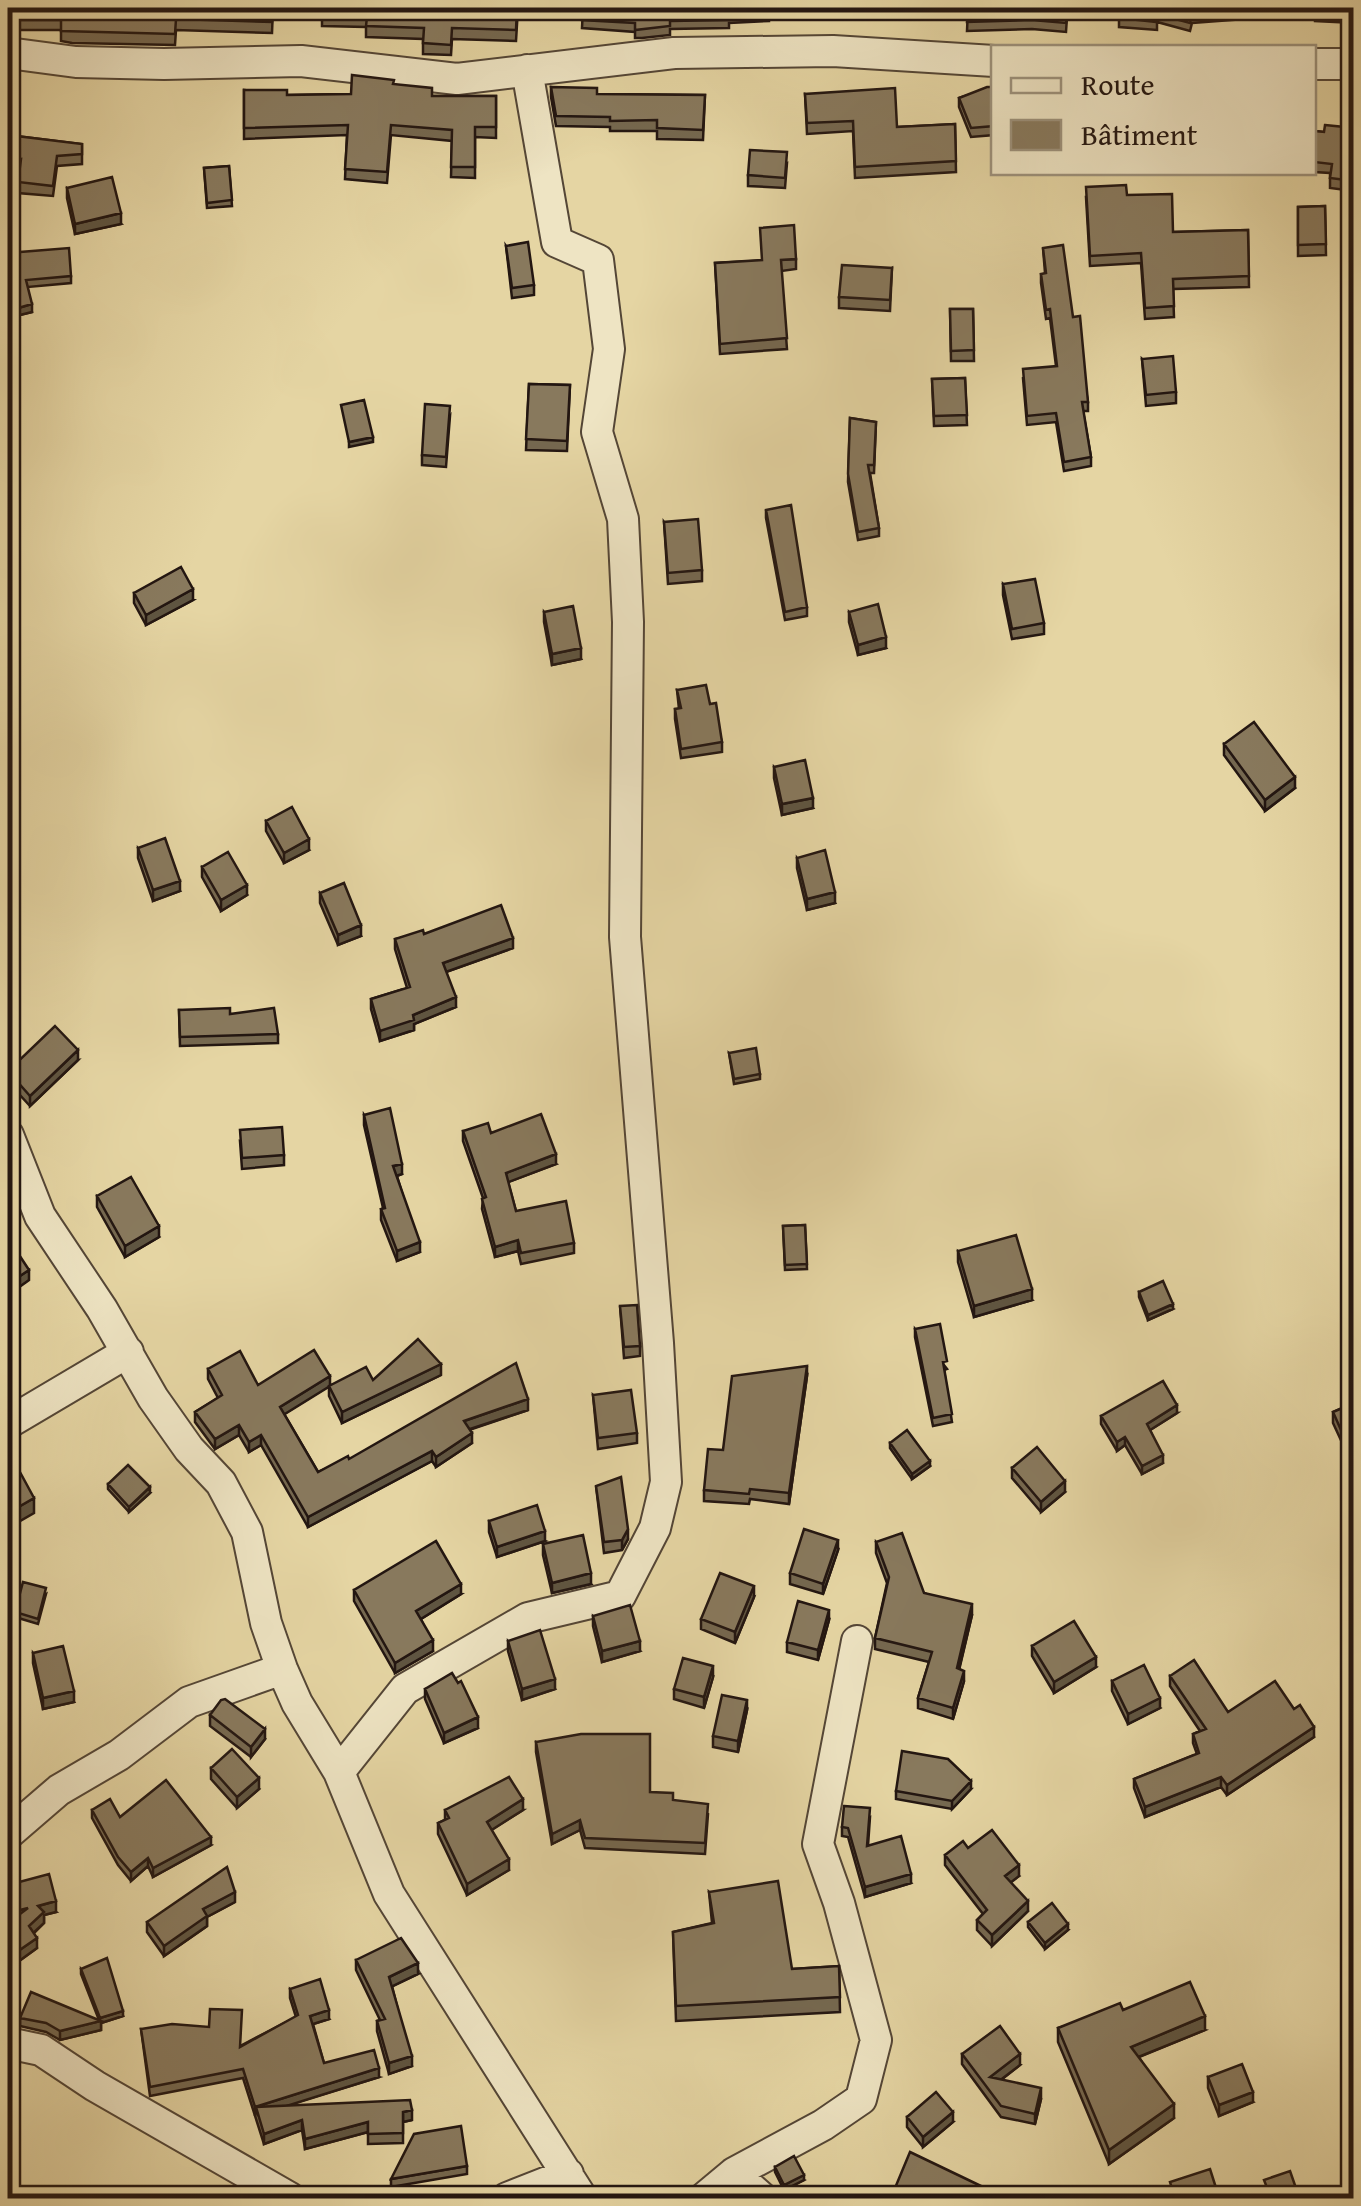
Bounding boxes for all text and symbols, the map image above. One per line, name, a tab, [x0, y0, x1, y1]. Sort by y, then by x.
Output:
legend	[991, 45, 1316, 175]
text: Route	[1081, 62, 1154, 106]
text: Bâtiment	[1081, 112, 1198, 156]

